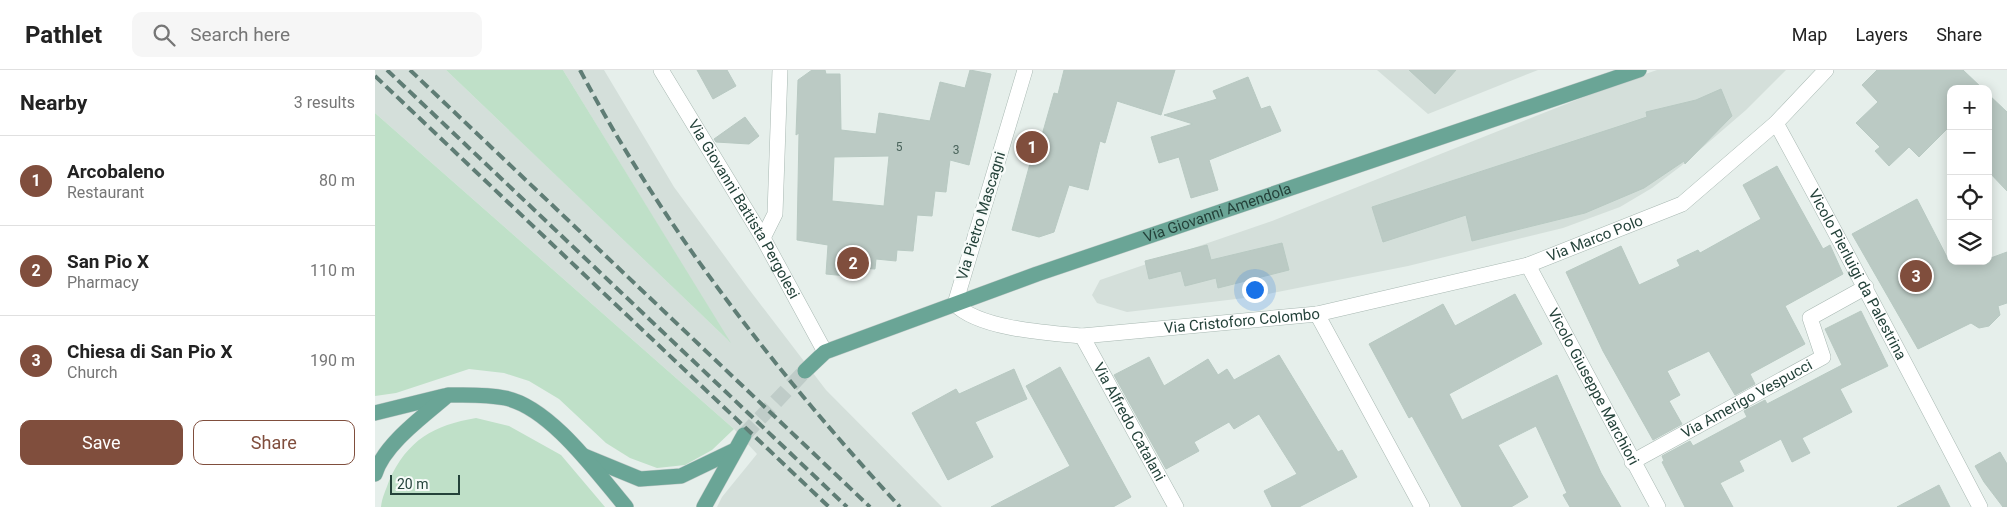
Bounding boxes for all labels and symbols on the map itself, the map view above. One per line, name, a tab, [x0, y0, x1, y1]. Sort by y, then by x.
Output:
street label: Via Giovanni Battista Pergolesi	[684, 116, 803, 302]
pin: 1	[1016, 128, 1048, 166]
house number: 5	[896, 140, 903, 154]
house number: 3	[953, 143, 959, 157]
street label: Via Pietro Mascagni	[953, 149, 1009, 283]
street label: Via Giovanni Amendola	[1141, 179, 1294, 246]
street label: Vicolo Pierluigi da Palestrina	[1805, 186, 1910, 363]
street label: Via Marco Polo	[1544, 211, 1646, 266]
pin: 2	[837, 244, 869, 282]
pin: 3	[1900, 257, 1932, 295]
your location	[1242, 277, 1268, 303]
street label: Via Cristoforo Colombo	[1163, 305, 1321, 337]
street label: Vicolo Giuseppe Marchiori	[1544, 305, 1643, 468]
street label: Via Amerigo Vespucci	[1678, 356, 1815, 442]
street label: Via Alfredo Catalani	[1089, 360, 1169, 484]
scale bar	[390, 472, 460, 495]

